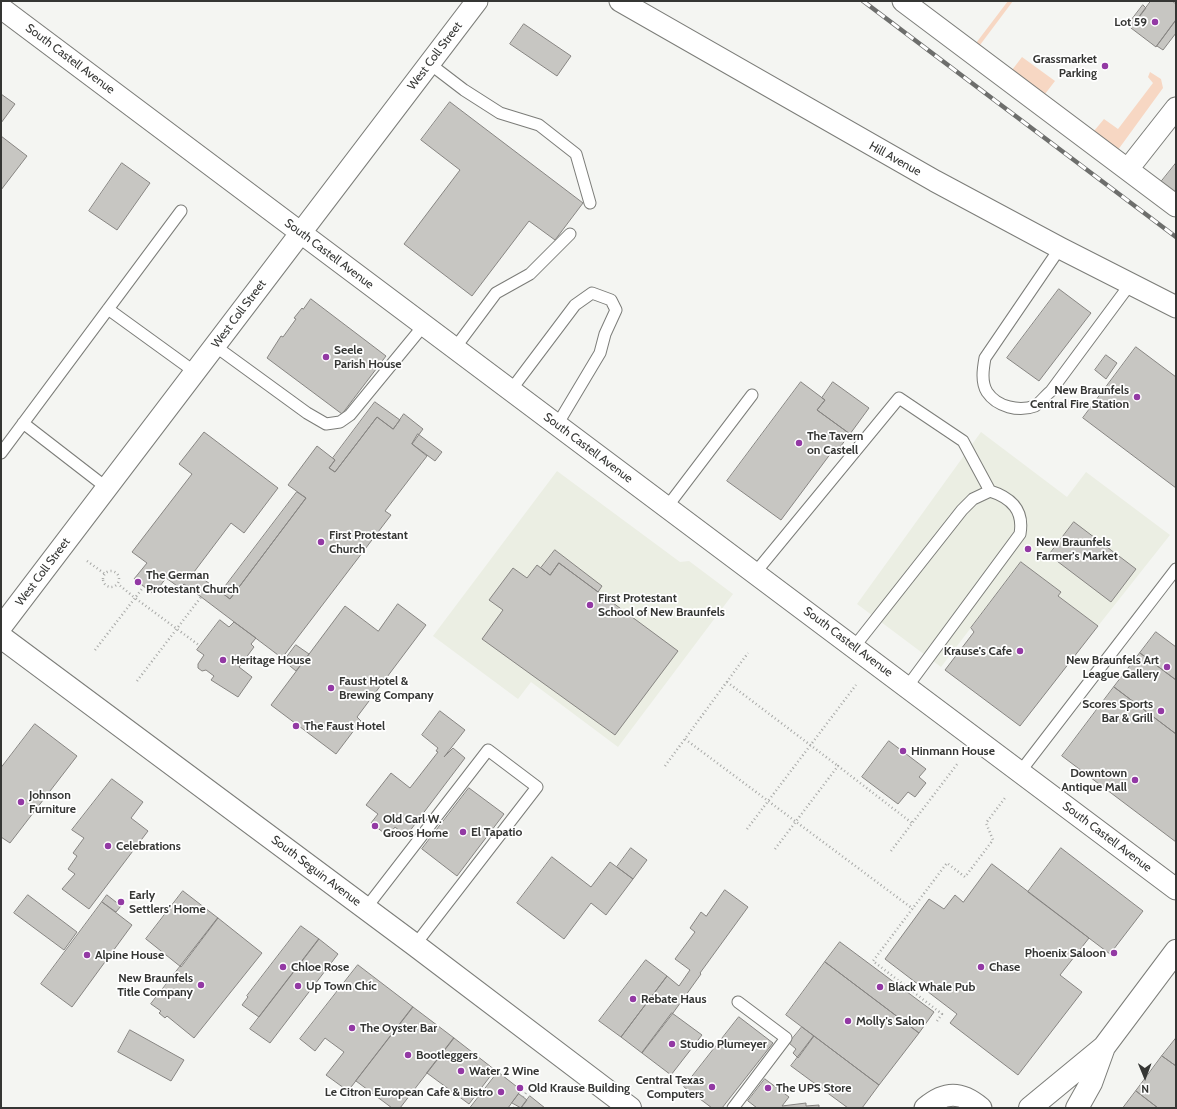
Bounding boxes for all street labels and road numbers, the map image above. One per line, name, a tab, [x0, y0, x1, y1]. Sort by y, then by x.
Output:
street label: West Coll Street	[405, 19, 465, 93]
street label: South Castell Avenue	[23, 21, 117, 97]
street label: Hill Avenue	[866, 139, 924, 179]
street label: South Castell Avenue	[282, 216, 376, 292]
street label: West Coll Street	[209, 277, 269, 351]
street label: South Castell Avenue	[541, 410, 635, 486]
street label: West Coll Street	[13, 535, 73, 609]
street label: South Castell Avenue	[801, 604, 895, 680]
street label: South Castell Avenue	[1060, 799, 1154, 875]
street label: South Seguin Avenue	[268, 833, 364, 909]

